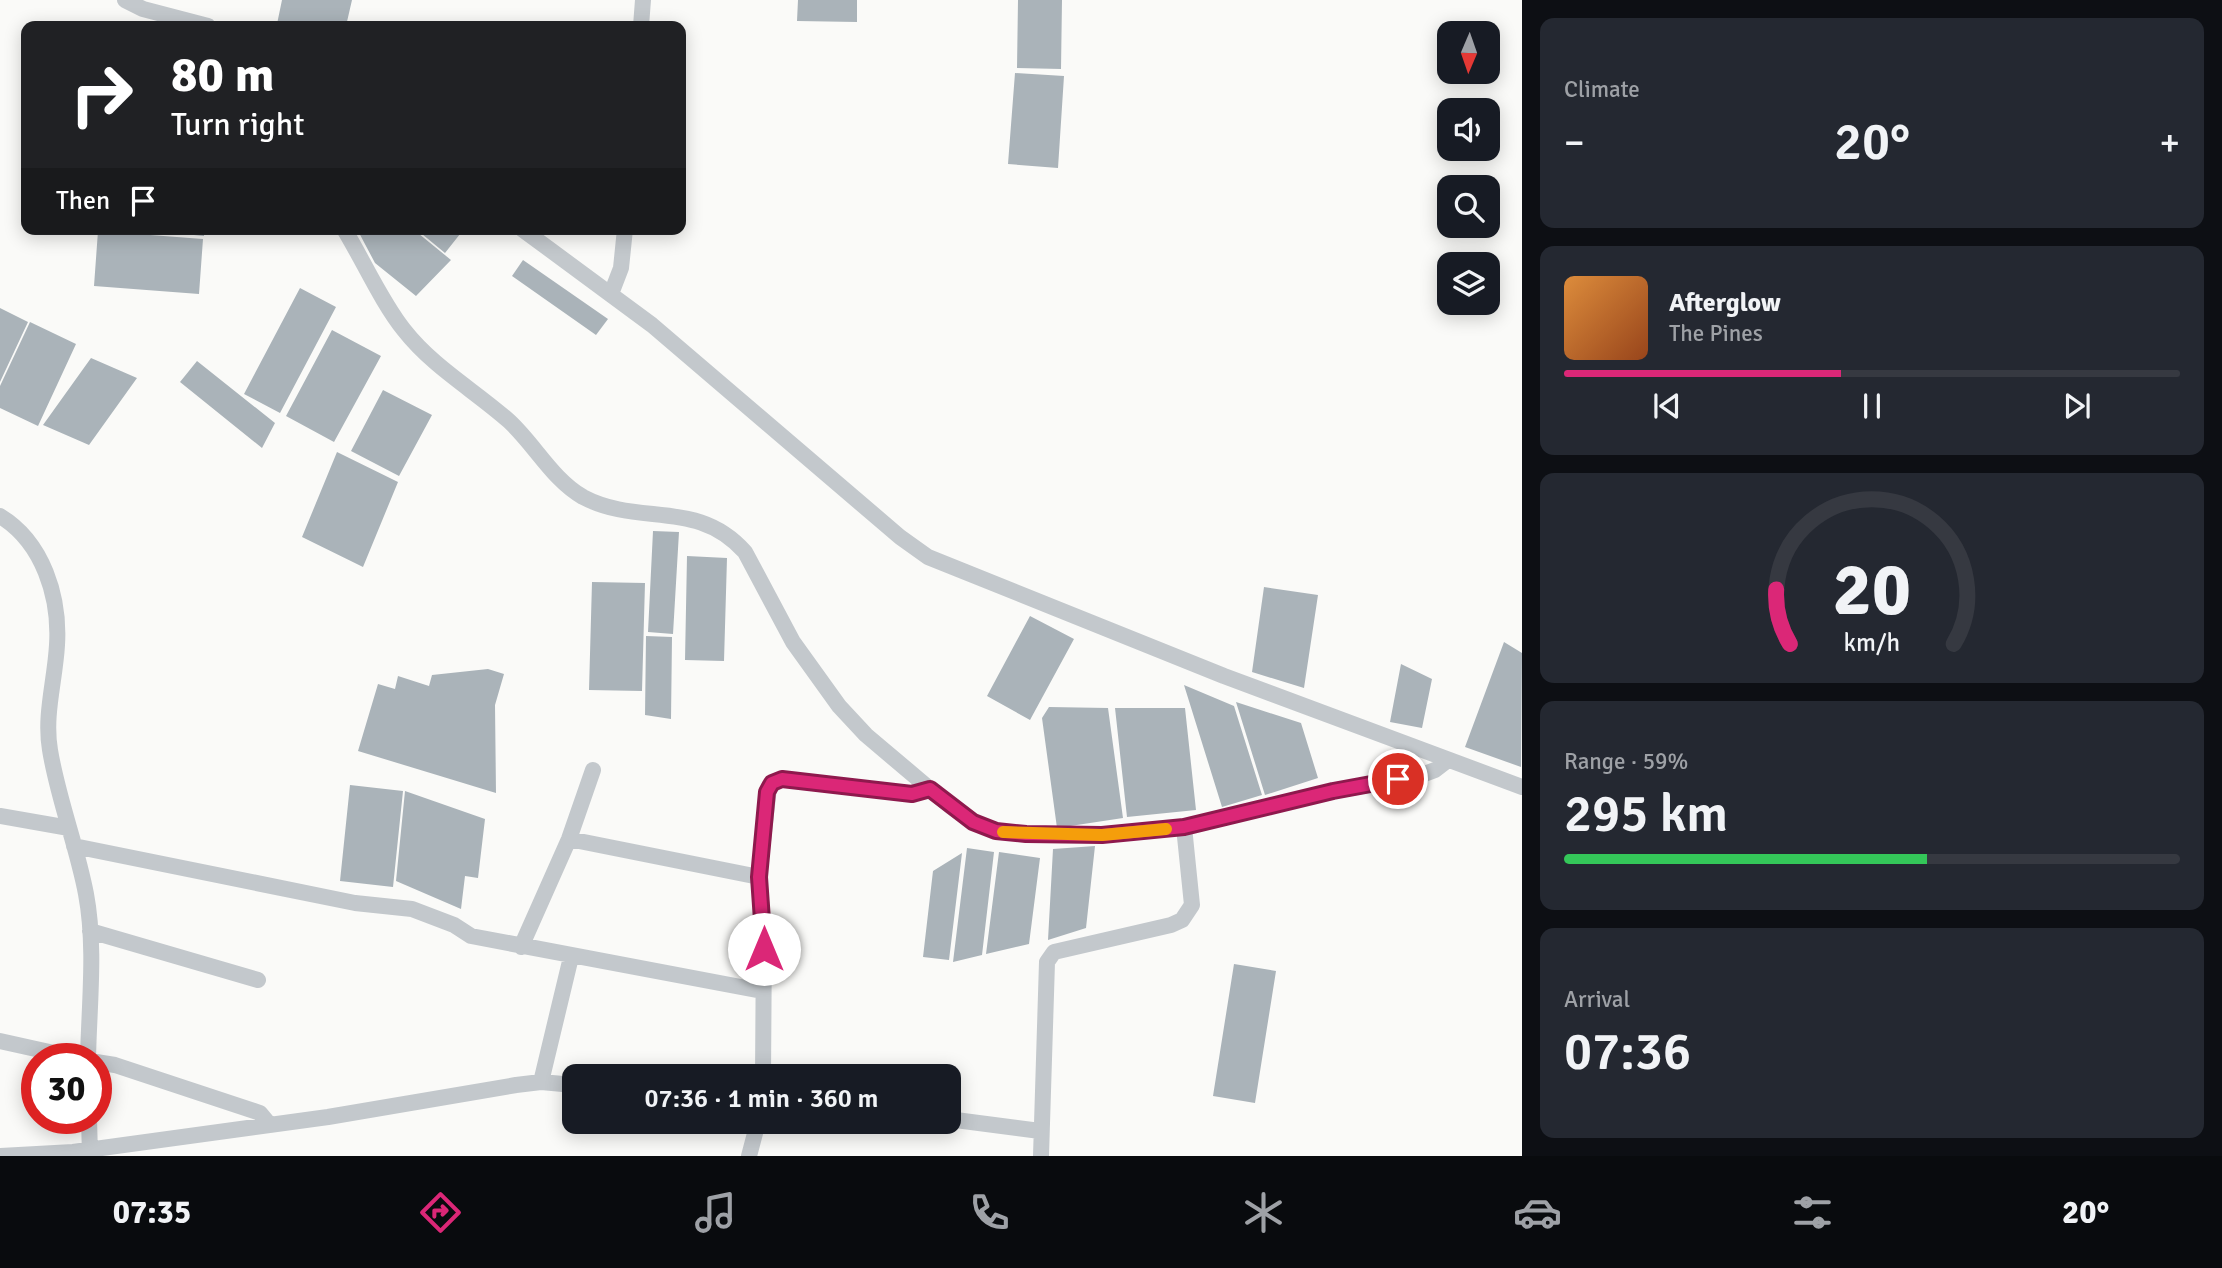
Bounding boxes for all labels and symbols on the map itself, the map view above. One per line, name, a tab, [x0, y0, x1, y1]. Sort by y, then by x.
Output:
north arrow	[1437, 21, 1500, 84]
pin	[1368, 749, 1428, 809]
position arrow	[727, 912, 801, 986]
speed limit sign: 30	[21, 1043, 112, 1134]

